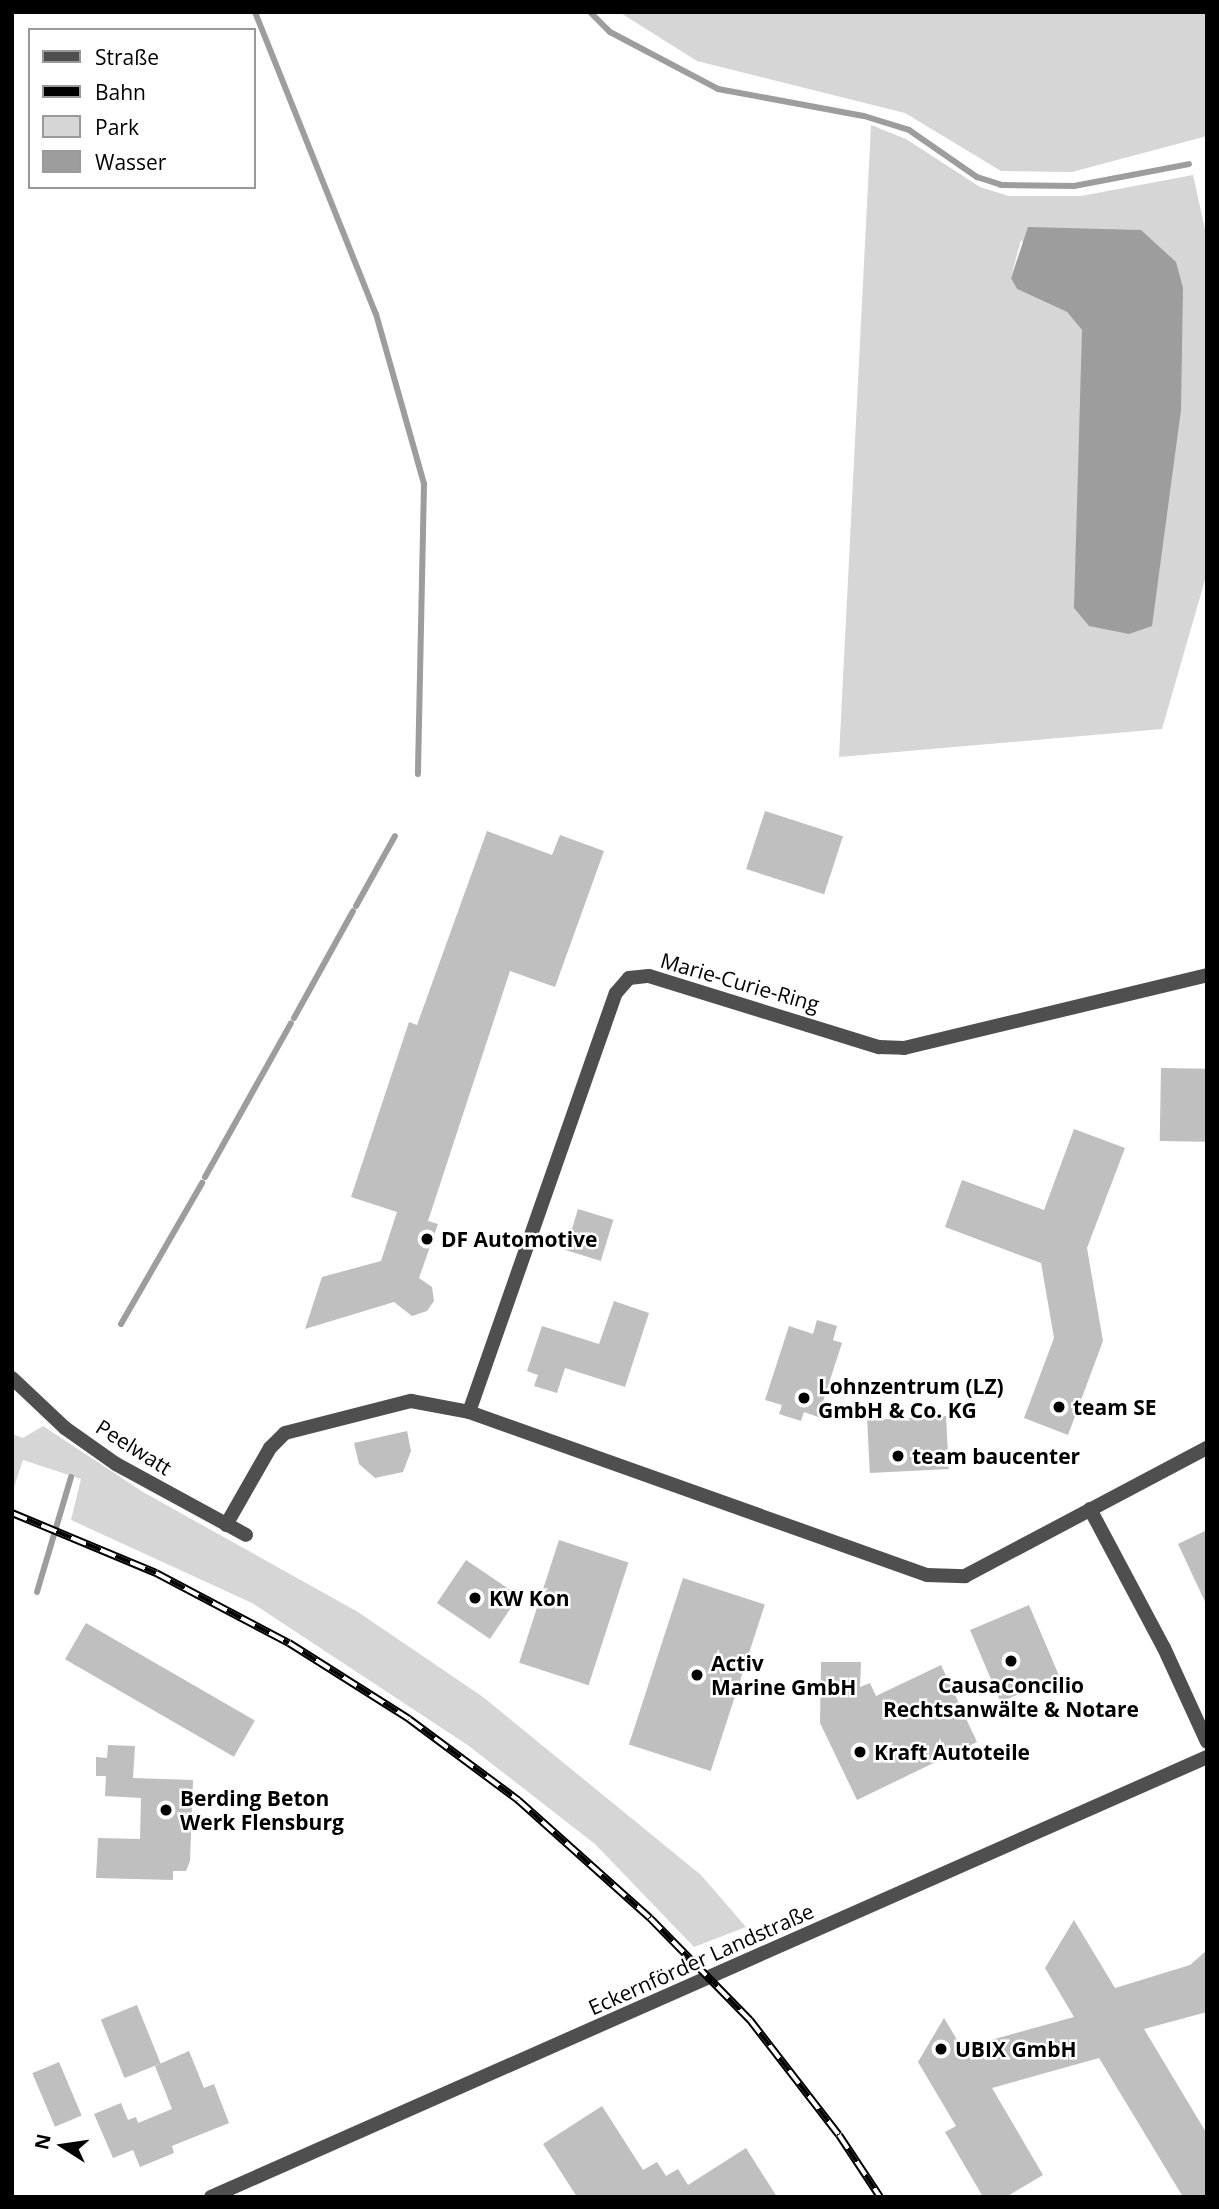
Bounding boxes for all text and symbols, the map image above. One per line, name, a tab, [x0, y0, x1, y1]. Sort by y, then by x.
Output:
legend	[28, 28, 256, 189]
text: Straße	[95, 43, 159, 71]
text: Bahn	[95, 78, 146, 106]
text: Park	[95, 113, 139, 141]
text: Wasser	[95, 148, 166, 176]
street label: Marie-Curie-Ring	[658, 947, 822, 1017]
place label: DF Automotive	[441, 1226, 597, 1252]
marker: DF Automotive	[419, 1231, 435, 1247]
place label: Lohnzentrum (LZ) GmbH & Co. KG	[818, 1373, 1004, 1423]
marker: Lohnzentrum (LZ) GmbH & Co. KG	[796, 1390, 812, 1406]
place label: team SE	[1073, 1394, 1157, 1420]
marker: team SE	[1051, 1399, 1067, 1415]
street label: Peelwatt	[92, 1414, 176, 1480]
place label: team baucenter	[912, 1443, 1080, 1469]
marker: team baucenter	[890, 1448, 906, 1464]
place label: KW Kon	[489, 1585, 569, 1611]
marker: KW Kon	[467, 1590, 483, 1606]
place label: Activ Marine GmbH	[711, 1650, 856, 1700]
marker: CausaConcilio Rechtsanwälte & Notare	[1003, 1653, 1019, 1669]
marker: Activ Marine GmbH	[689, 1667, 705, 1683]
place label: CausaConcilio Rechtsanwälte & Notare	[883, 1672, 1139, 1722]
place label: Kraft Autoteile	[874, 1739, 1030, 1765]
marker: Kraft Autoteile	[852, 1744, 868, 1760]
place label: Berding Beton Werk Flensburg	[180, 1785, 344, 1835]
marker: Berding Beton Werk Flensburg	[158, 1802, 174, 1818]
street label: Eckernförder Landstraße	[584, 1898, 818, 2020]
place label: UBIX GmbH	[955, 2036, 1077, 2062]
marker: UBIX GmbH	[933, 2041, 949, 2057]
north arrow	[28, 2111, 98, 2181]
text: N	[28, 2131, 57, 2152]

